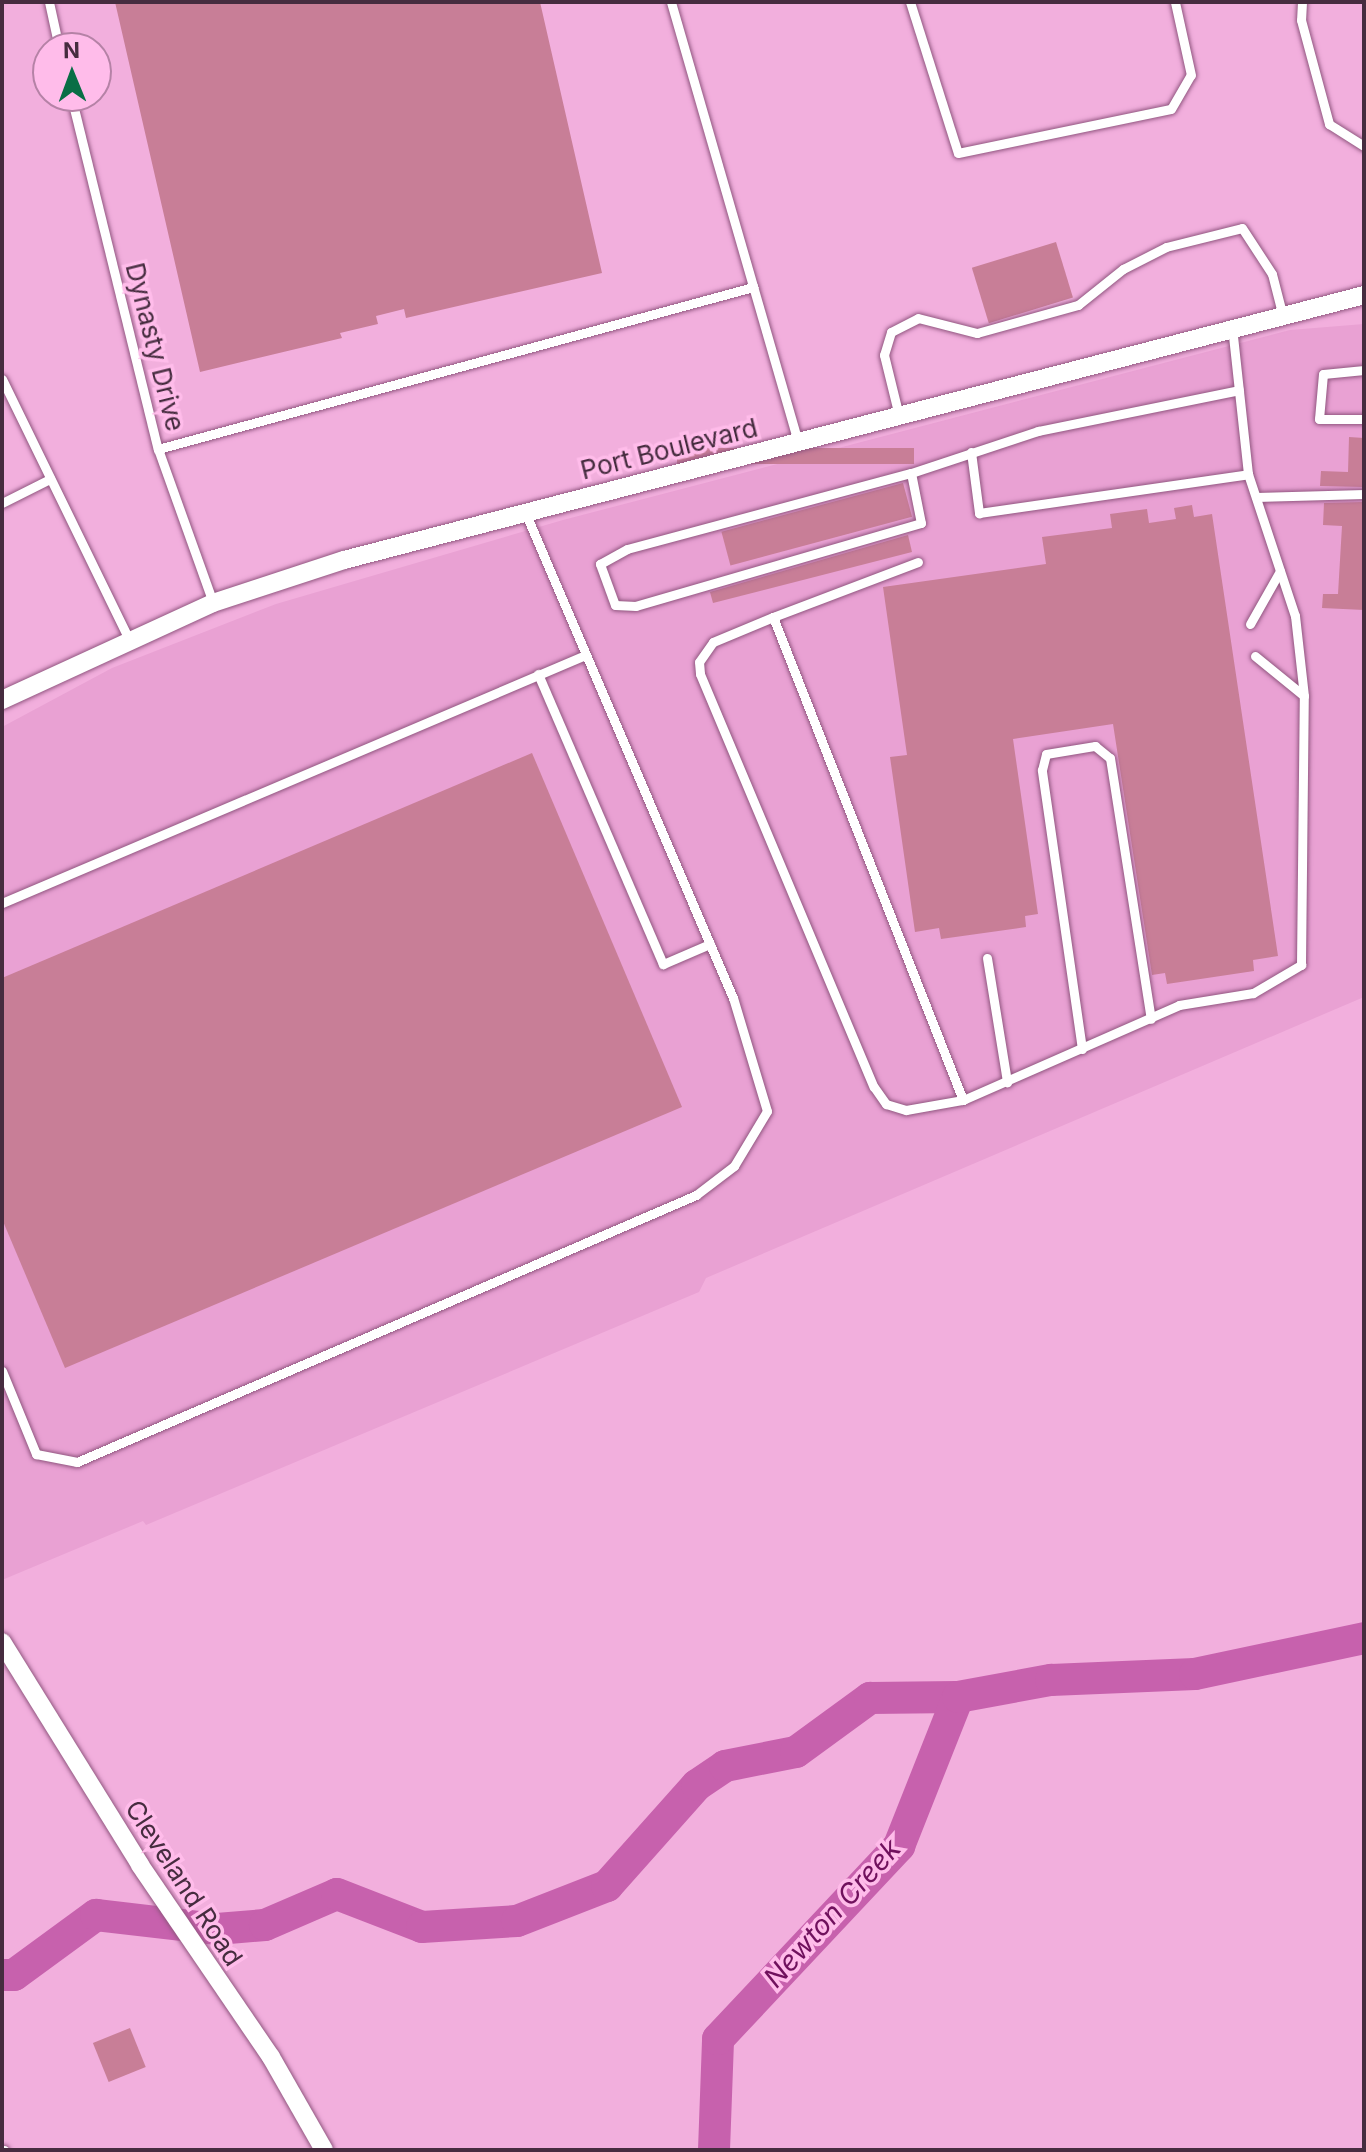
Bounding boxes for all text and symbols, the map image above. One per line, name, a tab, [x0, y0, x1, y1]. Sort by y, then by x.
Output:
north arrow	[32, 32, 112, 112]
text: N	[63, 37, 80, 63]
street label: Dynasty Drive	[119, 260, 191, 434]
street label: Port Boulevard	[577, 412, 761, 486]
street label: Cleveland Road	[119, 1794, 249, 1972]
water label: Newton Creek	[757, 1832, 907, 1994]

